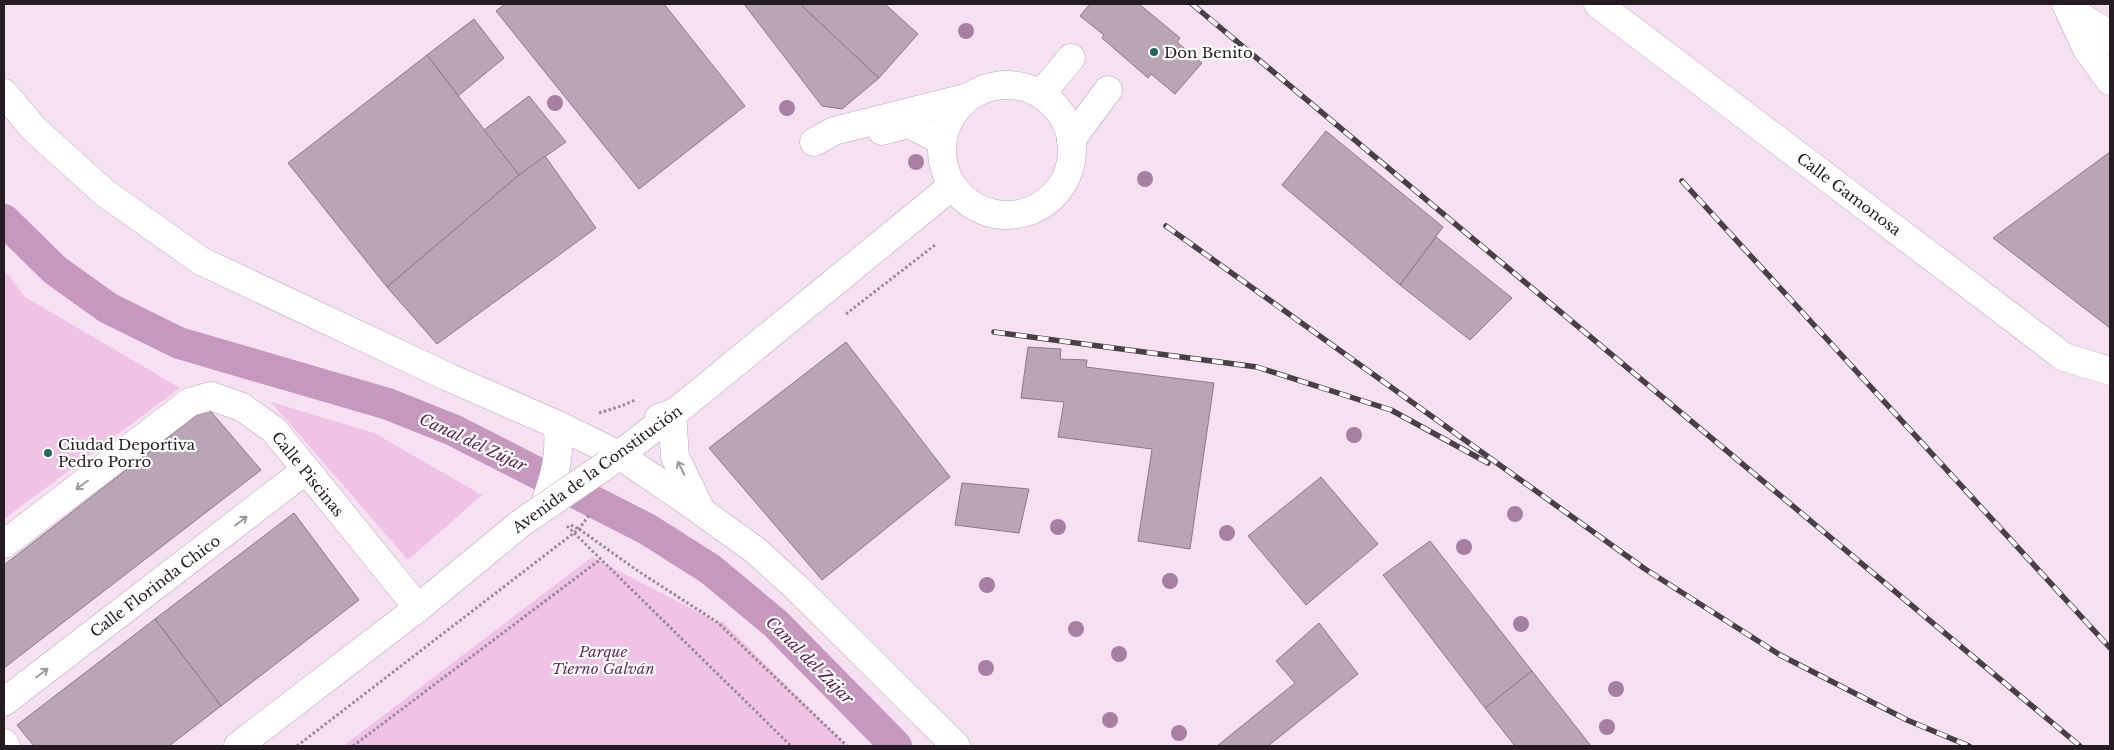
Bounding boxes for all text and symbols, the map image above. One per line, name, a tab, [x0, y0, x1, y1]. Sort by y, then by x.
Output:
place label: Don Benito	[1164, 43, 1253, 62]
marker: Don Benito	[1148, 46, 1160, 58]
street label: Calle Gamonosa	[1793, 149, 1905, 240]
street label: Avenida de la Constitución	[508, 401, 686, 538]
water label: Canal del Zújar	[416, 408, 530, 476]
street label: Calle Piscinas	[268, 428, 348, 520]
place label: Ciudad Deportiva Pedro Porro	[58, 435, 196, 471]
marker: Ciudad Deportiva Pedro Porro	[42, 447, 54, 459]
one-way arrow	[675, 461, 685, 476]
one-way arrow	[76, 479, 89, 490]
one-way arrow	[234, 515, 247, 526]
street label: Calle Florinda Chico	[86, 531, 224, 641]
water label: Canal del Zújar	[762, 612, 858, 708]
park label: Parque Tierno Galván	[551, 642, 655, 678]
one-way arrow	[35, 667, 48, 678]

